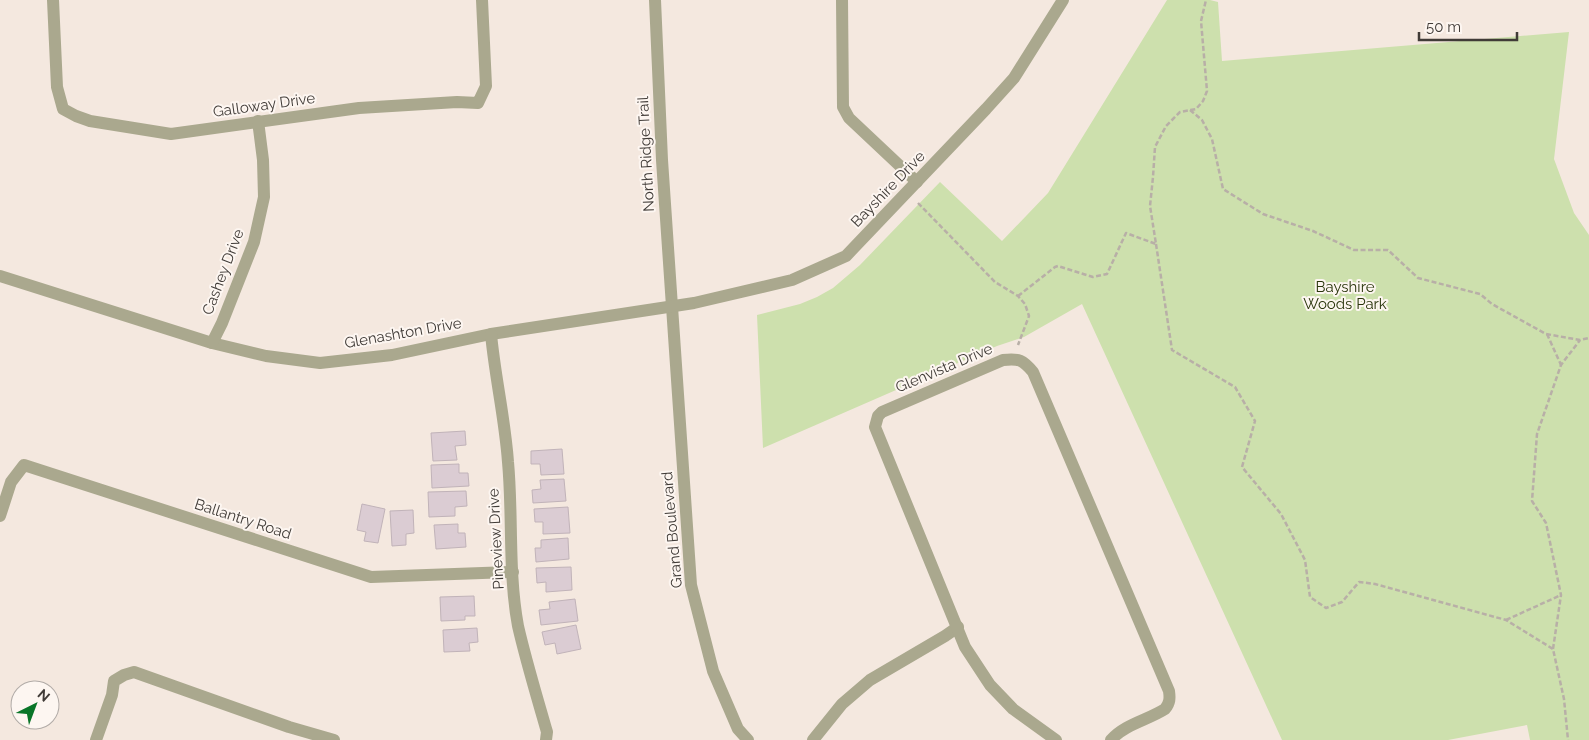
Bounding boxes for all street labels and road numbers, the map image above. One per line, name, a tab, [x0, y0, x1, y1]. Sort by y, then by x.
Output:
street label: Galloway Drive	[212, 89, 316, 121]
street label: North Ridge Trail	[634, 95, 658, 212]
street label: Bayshire Drive	[847, 147, 929, 231]
street label: Cashey Drive	[198, 226, 248, 317]
street label: Glenashton Drive	[343, 314, 463, 352]
street label: Glenvista Drive	[893, 339, 995, 397]
street label: Grand Boulevard	[658, 471, 686, 589]
street label: Pineview Drive	[484, 488, 508, 590]
street label: Ballantry Road	[192, 495, 294, 543]

